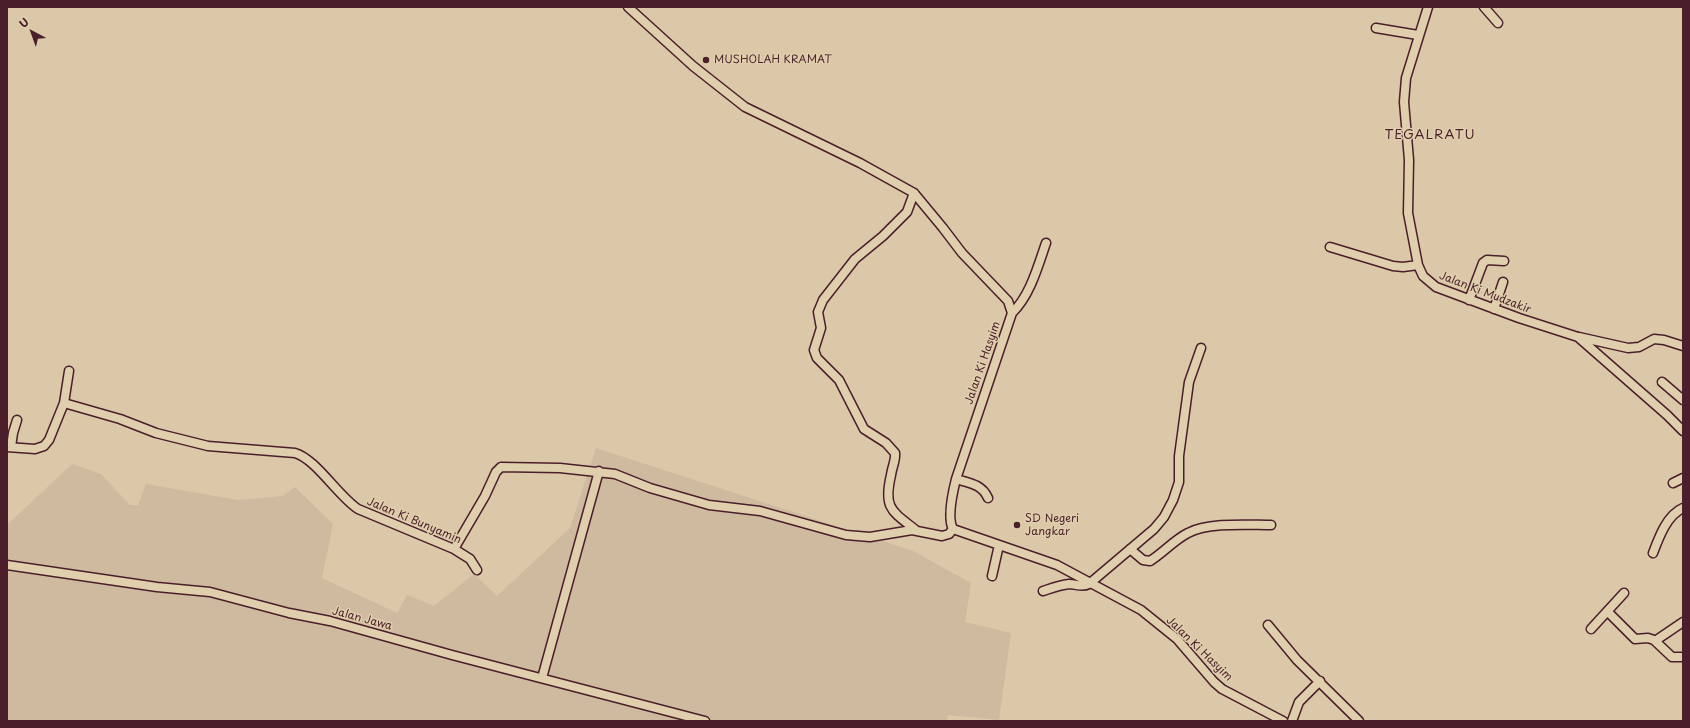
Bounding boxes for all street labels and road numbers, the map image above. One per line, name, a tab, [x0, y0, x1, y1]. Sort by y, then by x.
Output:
street label: Jalan Ki Mudzakir	[1437, 269, 1533, 317]
street label: Jalan Ki Hasyim	[963, 320, 1003, 406]
street label: Jalan Ki Bunyamin	[365, 495, 463, 547]
street label: Jalan Jawa	[331, 605, 393, 633]
street label: Jalan Ki Hasyim	[1163, 614, 1235, 684]

